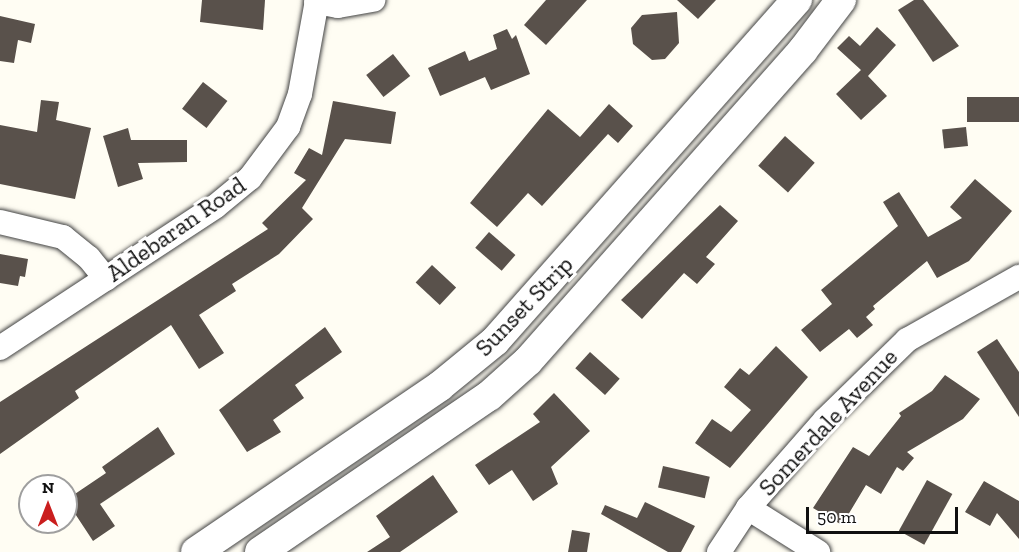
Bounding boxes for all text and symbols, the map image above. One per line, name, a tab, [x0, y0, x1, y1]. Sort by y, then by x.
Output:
street label: Aldebaran Road	[101, 170, 251, 288]
street label: Sunset Strip	[469, 250, 579, 362]
street label: Somerdale Avenue	[752, 342, 904, 502]
north arrow	[18, 474, 78, 534]
text: N	[42, 478, 54, 497]
scale bar	[809, 495, 960, 533]
text: 50 m	[817, 506, 856, 528]

